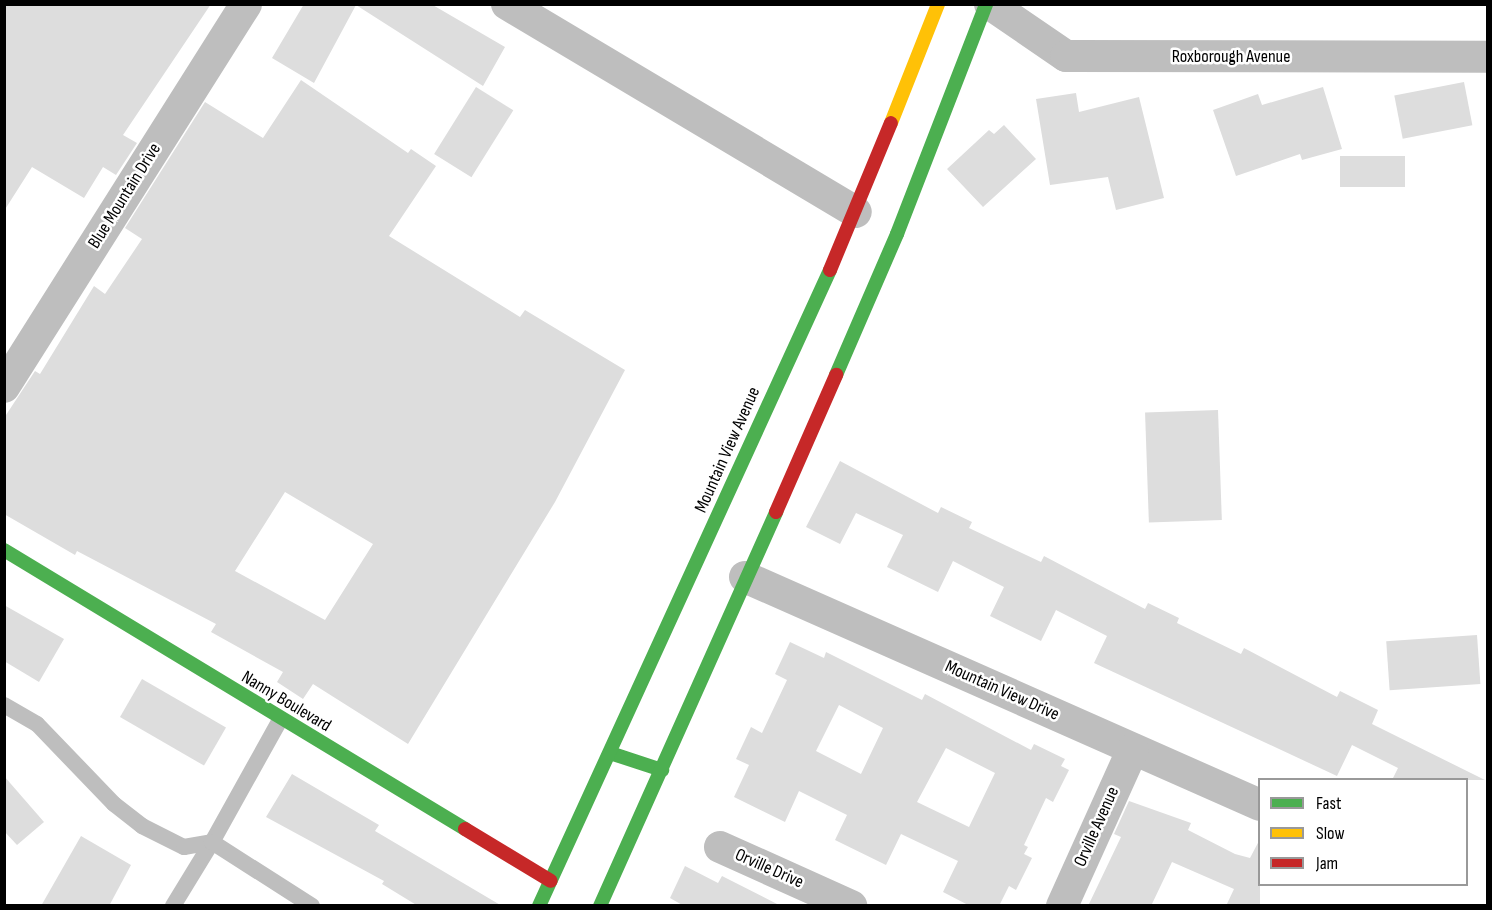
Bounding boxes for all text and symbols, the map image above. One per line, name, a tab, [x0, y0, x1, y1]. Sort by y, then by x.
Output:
street label: Roxborough Avenue	[1172, 46, 1290, 68]
street label: Blue Mountain Drive	[84, 139, 166, 253]
street label: Mountain View Avenue	[691, 384, 765, 516]
street label: Mountain View Drive	[942, 656, 1062, 726]
street label: Nanny Boulevard	[237, 667, 335, 737]
legend	[1258, 778, 1468, 886]
street label: Orville Avenue	[1070, 784, 1124, 870]
text: Fast	[1316, 793, 1341, 814]
text: Slow	[1316, 823, 1345, 844]
street label: Orville Drive	[731, 844, 807, 894]
text: Jam	[1316, 853, 1338, 874]

